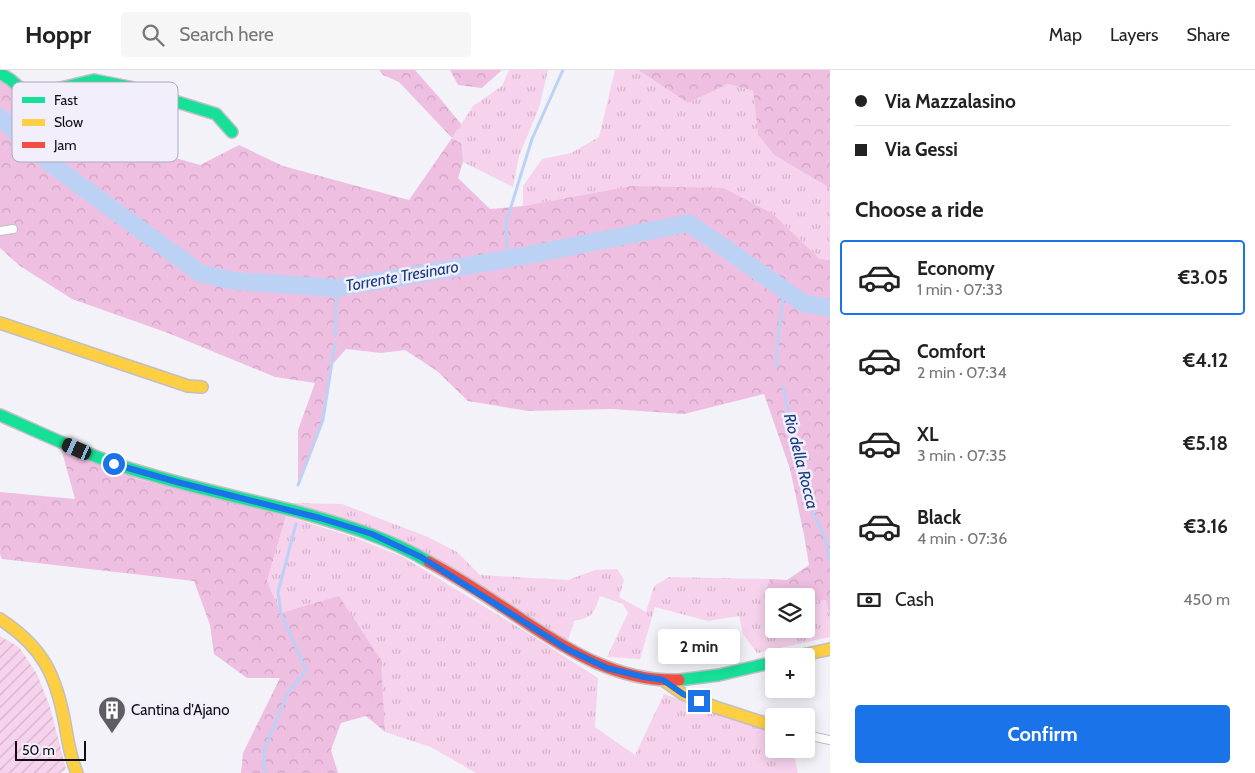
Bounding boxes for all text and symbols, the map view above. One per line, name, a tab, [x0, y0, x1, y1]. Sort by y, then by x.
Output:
search box	[121, 12, 471, 57]
text: Hoppr	[25, 20, 91, 49]
icon: search	[139, 21, 167, 49]
text: Search here	[179, 23, 274, 46]
text: Map	[1049, 24, 1082, 46]
text: Layers	[1110, 24, 1159, 46]
text: Share	[1187, 24, 1230, 46]
legend	[12, 82, 178, 162]
text: Via Mazzalasino	[885, 90, 1016, 113]
text: Fast	[54, 91, 78, 109]
text: Slow	[54, 113, 83, 131]
text: Jam	[53, 136, 76, 154]
text: Via Gessi	[885, 138, 958, 161]
text: Choose a ride	[855, 196, 984, 223]
icon: car	[857, 255, 902, 300]
water label: Torrente Tresinaro	[344, 257, 460, 295]
text: Economy	[917, 257, 995, 280]
text: €3.05	[1178, 266, 1228, 289]
text: 1 min · 07:33	[917, 280, 1003, 299]
icon: car	[857, 338, 902, 383]
text: Comfort	[917, 340, 986, 363]
text: €4.12	[1183, 349, 1228, 372]
text: 2 min · 07:34	[917, 363, 1007, 382]
water label: Rio della Rocca	[780, 411, 822, 511]
icon: car	[857, 421, 902, 466]
text: XL	[917, 423, 938, 446]
text: €5.18	[1183, 432, 1228, 455]
car	[60, 436, 93, 462]
text: 3 min · 07:35	[917, 446, 1006, 465]
route start	[103, 453, 125, 475]
icon: car	[857, 504, 902, 549]
text: Black	[917, 506, 961, 529]
text: €3.16	[1184, 515, 1228, 538]
text: 4 min · 07:36	[917, 529, 1007, 548]
icon: cash	[855, 586, 883, 614]
map controls	[765, 588, 815, 758]
button: layers	[765, 588, 815, 638]
text: Cash	[895, 588, 934, 611]
text: 450 m	[1183, 590, 1230, 609]
callout: 2 min	[658, 628, 740, 664]
text: 2 min	[680, 637, 718, 656]
button: +	[765, 648, 815, 698]
route end	[688, 690, 710, 712]
building icon: Cantina d'Ajano	[97, 695, 127, 734]
place label: Cantina d'Ajano	[131, 701, 229, 719]
button: Confirm	[855, 705, 1230, 763]
button: −	[765, 708, 815, 758]
scale bar	[15, 738, 86, 761]
text: 50 m	[22, 741, 55, 759]

